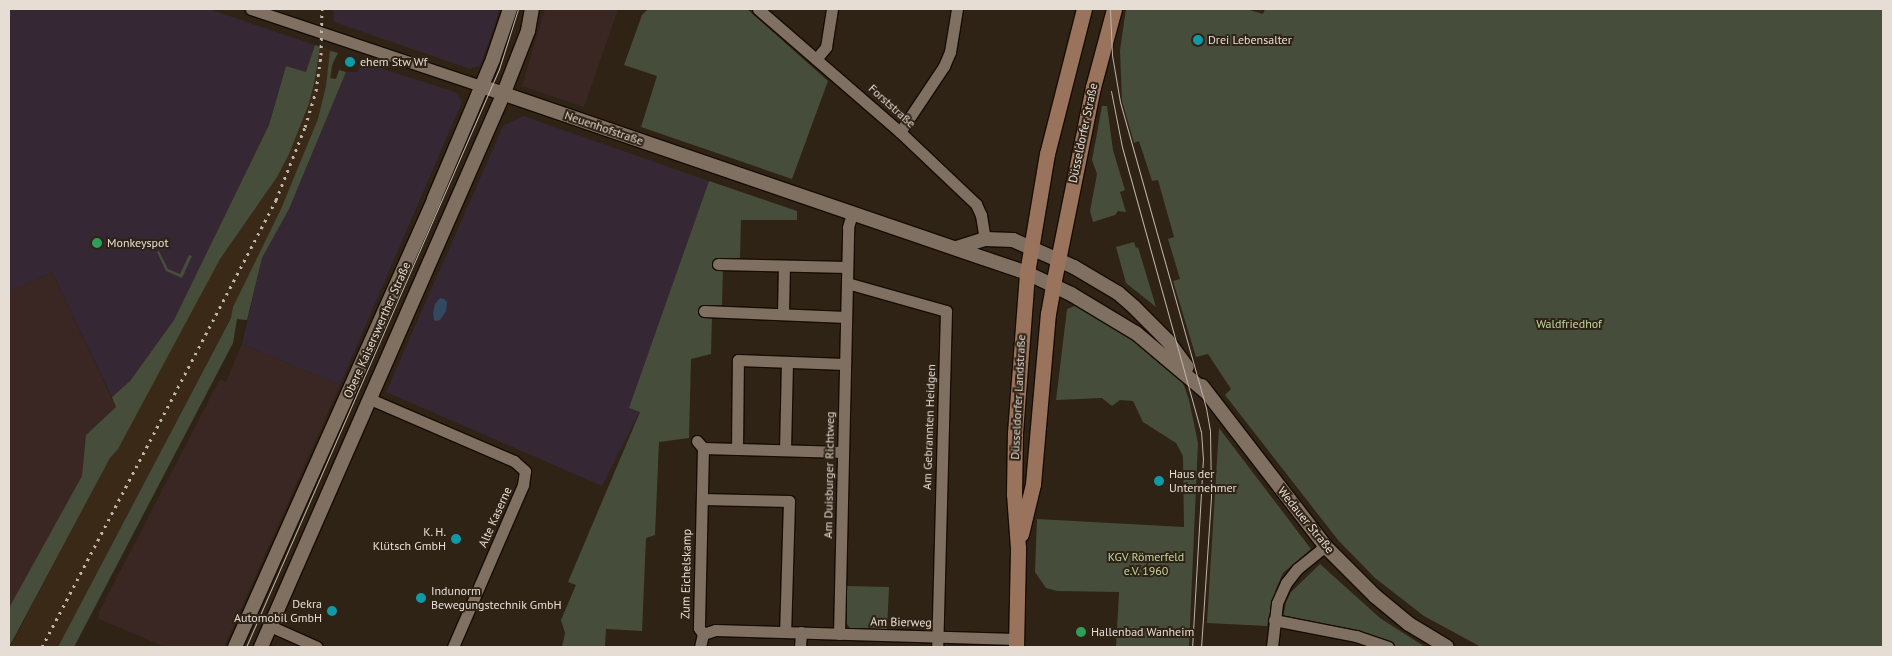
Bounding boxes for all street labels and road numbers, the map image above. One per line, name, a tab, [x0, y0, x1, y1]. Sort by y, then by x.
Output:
street label: Forststraße	[866, 81, 918, 131]
street label: Düsseldorfer Straße	[1065, 82, 1101, 184]
street label: Neuenhofstraße	[563, 108, 645, 148]
street label: Obere Kaiserswerther Straße	[340, 260, 414, 400]
street label: Düsseldorfer Landstraße	[1008, 334, 1028, 460]
street label: Am Gebrannten Heidgen	[920, 364, 938, 490]
street label: Am Duisburger Richtweg	[821, 411, 837, 539]
street label: Wedauer Straße	[1275, 484, 1337, 556]
street label: Alte Kaserne	[475, 485, 515, 549]
street label: Zum Eichelskamp	[678, 529, 694, 619]
street label: Am Bierweg	[870, 614, 932, 630]

